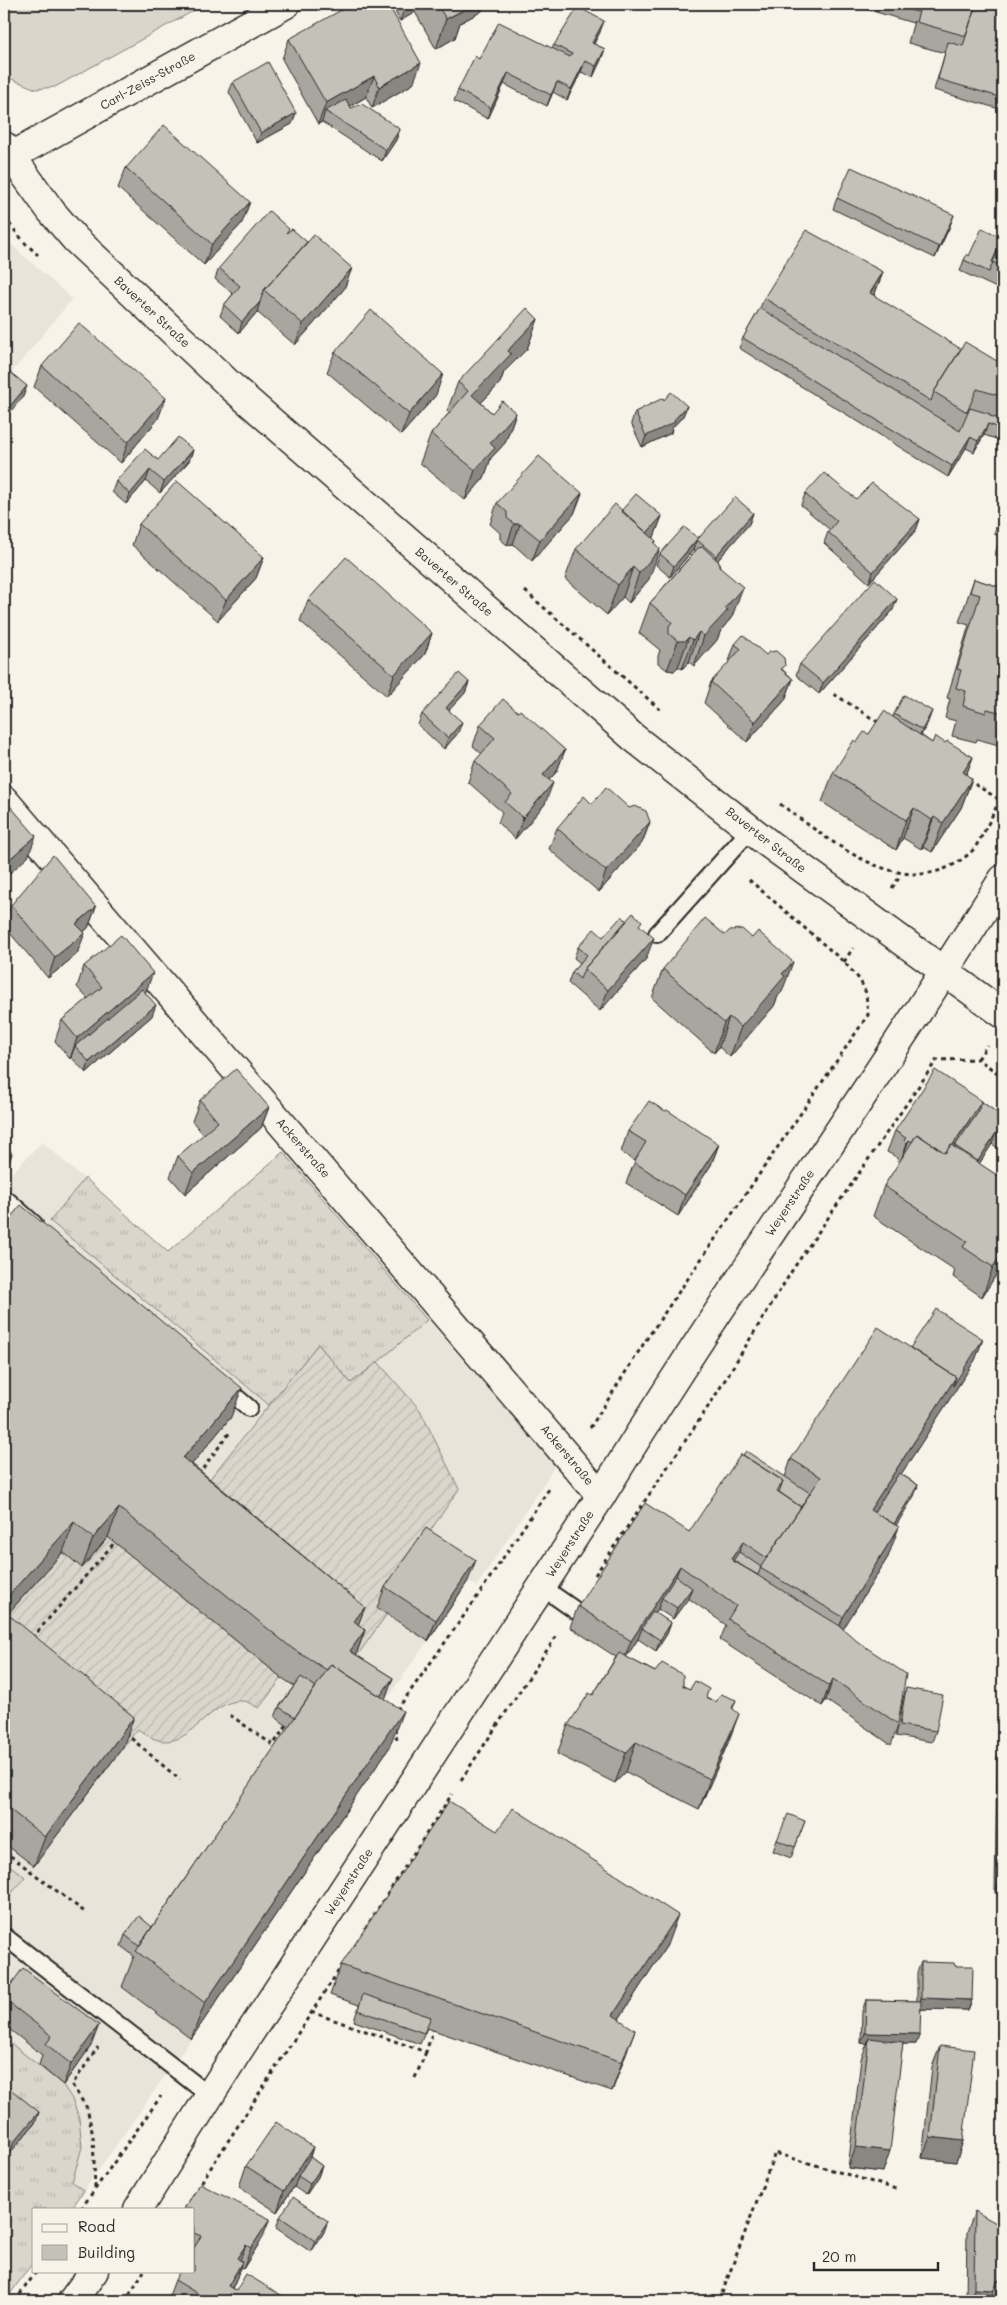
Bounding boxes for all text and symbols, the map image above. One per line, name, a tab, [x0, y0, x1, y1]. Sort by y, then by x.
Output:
street label: Carl-Zeiss-Straße	[97, 47, 198, 113]
street label: Baverter Straße	[111, 272, 194, 350]
street label: Baverter Straße	[412, 543, 497, 619]
street label: Baverter Straße	[723, 803, 810, 876]
street label: Ackerstraße	[273, 1114, 334, 1181]
street label: Weyerstraße	[761, 1166, 817, 1239]
street label: Ackerstraße	[538, 1421, 598, 1488]
street label: Weyerstraße	[541, 1507, 597, 1580]
street label: Weyerstraße	[320, 1845, 376, 1918]
legend	[32, 2208, 195, 2272]
text: Road	[78, 2216, 115, 2236]
scale bar	[814, 2240, 938, 2272]
text: Building	[78, 2242, 135, 2262]
text: 20 m	[822, 2246, 856, 2266]

